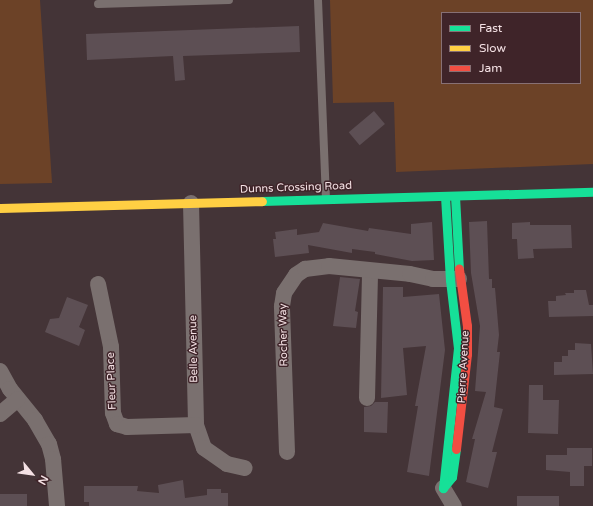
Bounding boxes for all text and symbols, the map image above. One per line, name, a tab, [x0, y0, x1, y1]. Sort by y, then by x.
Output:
legend	[441, 12, 581, 84]
text: Fast	[479, 21, 502, 35]
text: Slow	[479, 41, 506, 55]
text: Jam	[479, 61, 502, 75]
street label: Dunns Crossing Road	[240, 179, 352, 197]
street label: Rocher Way	[277, 303, 291, 367]
street label: Belle Avenue	[187, 315, 201, 383]
street label: Pierre Avenue	[455, 330, 473, 404]
street label: Fleur Place	[104, 352, 120, 410]
north arrow	[12, 454, 52, 494]
text: N	[35, 473, 51, 487]

